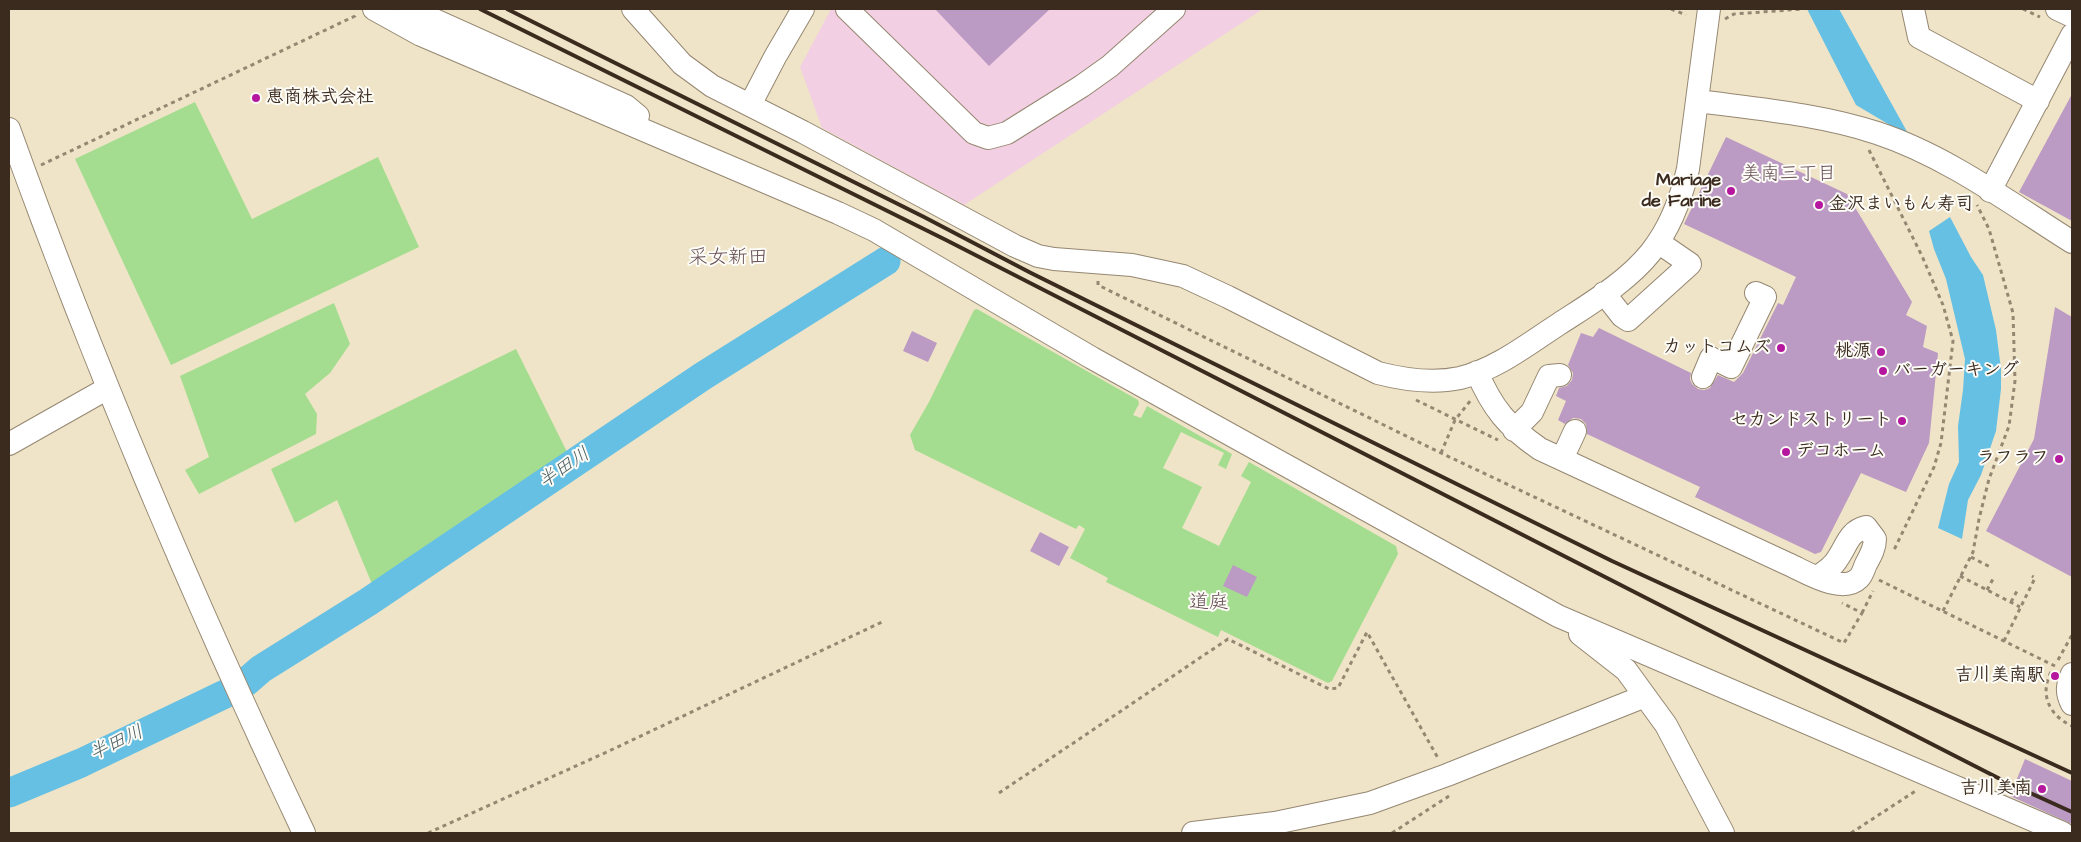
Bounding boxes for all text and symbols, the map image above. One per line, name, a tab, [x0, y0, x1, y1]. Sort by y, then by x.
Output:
place label: 恵商株式会社	[266, 87, 374, 109]
marker: 恵商株式会社	[250, 92, 262, 104]
district label: 美南三丁目	[1742, 164, 1836, 186]
place label: Mariage de Farine	[1642, 170, 1721, 212]
marker: Mariage de Farine	[1725, 185, 1737, 197]
place label: 金沢まいもん寿司	[1829, 194, 1973, 216]
marker: 金沢まいもん寿司	[1813, 199, 1825, 211]
district label: 采女新田	[688, 247, 768, 271]
place label: カットコムズ	[1663, 337, 1771, 359]
place label: 桃源	[1835, 341, 1871, 363]
marker: カットコムズ	[1775, 342, 1787, 354]
marker: 桃源	[1875, 346, 1887, 358]
place label: バーガーキング	[1893, 360, 2019, 382]
marker: バーガーキング	[1877, 365, 1889, 377]
place label: セカンドストリート	[1730, 410, 1892, 432]
marker: セカンドストリート	[1896, 415, 1908, 427]
place label: デコホーム	[1796, 441, 1886, 463]
water label: 半田川	[535, 444, 595, 494]
marker: デコホーム	[1780, 446, 1792, 458]
place label: ラフラフ	[1977, 448, 2049, 470]
marker: ラフラフ	[2053, 453, 2065, 465]
district label: 道庭	[1189, 592, 1229, 616]
place label: 吉川美南駅	[1955, 665, 2045, 687]
marker: 吉川美南駅	[2049, 670, 2061, 682]
water label: 半田川	[86, 722, 148, 766]
place label: 吉川美南	[1960, 778, 2032, 800]
marker: 吉川美南	[2036, 783, 2048, 795]

